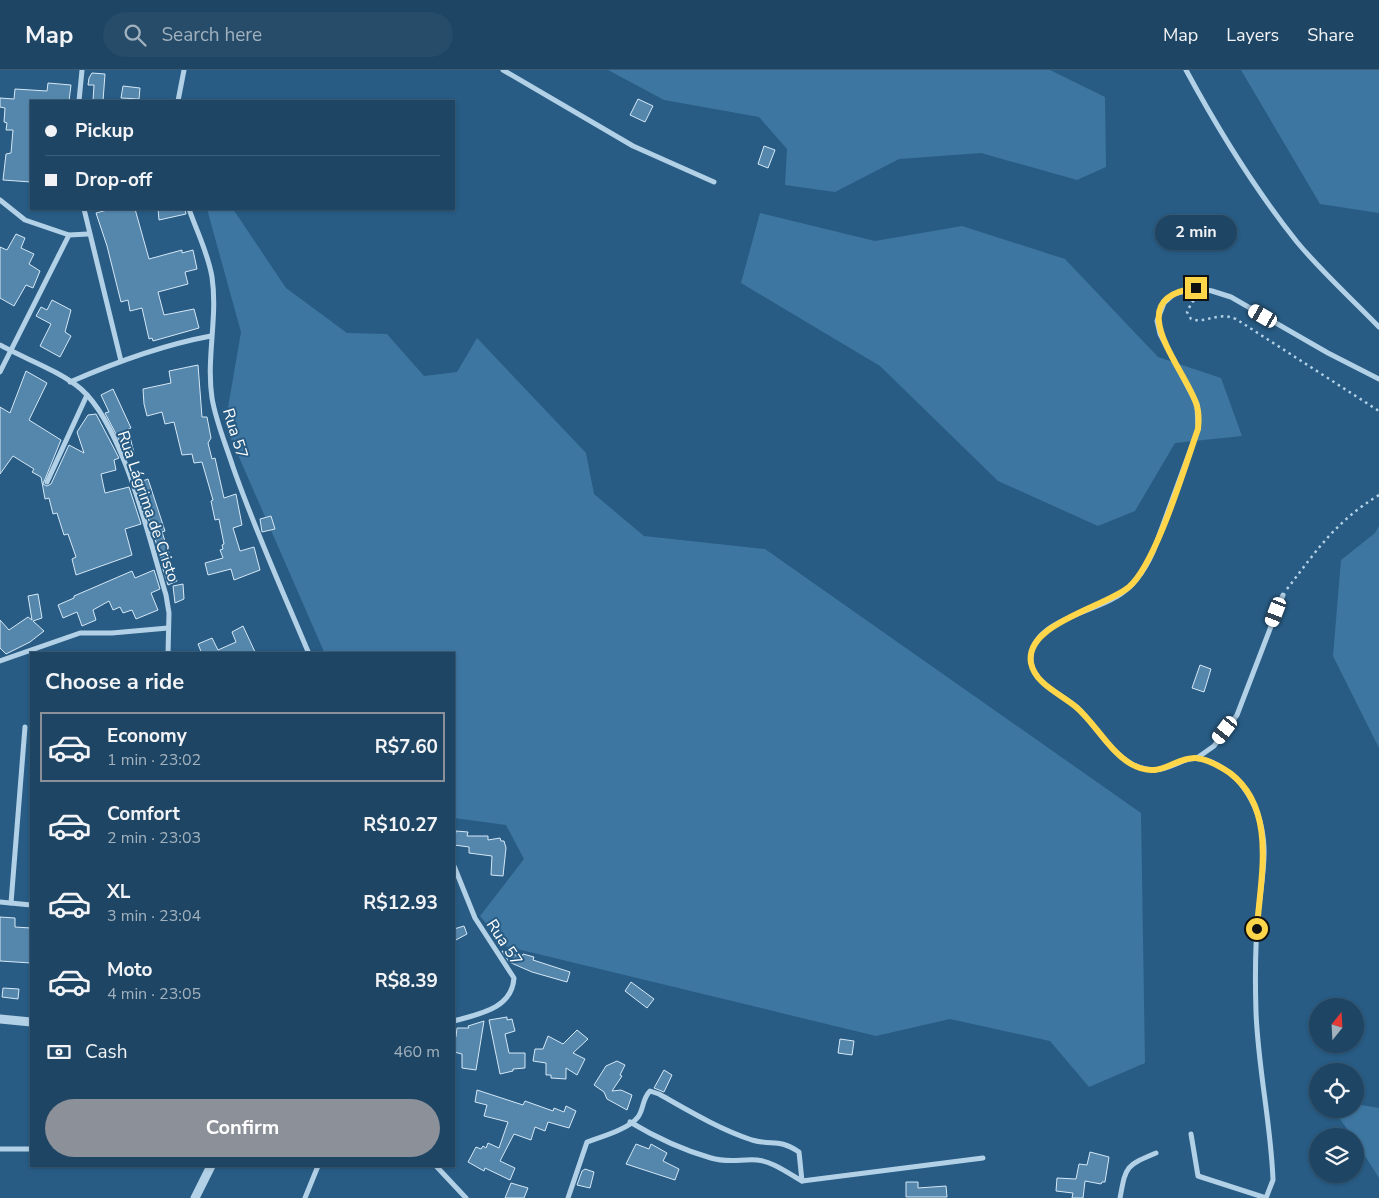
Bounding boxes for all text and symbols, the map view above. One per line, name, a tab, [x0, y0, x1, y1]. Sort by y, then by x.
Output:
search box	[103, 12, 453, 57]
text: Map	[25, 19, 73, 51]
icon: search	[121, 21, 149, 49]
text: Search here	[161, 22, 262, 48]
text: Map	[1163, 23, 1198, 47]
text: Layers	[1226, 23, 1279, 47]
text: Share	[1307, 23, 1354, 47]
text: Pickup	[75, 118, 134, 144]
text: Drop-off	[75, 167, 152, 193]
callout: 2 min	[1155, 216, 1237, 250]
text: 2 min	[1175, 221, 1217, 243]
route end	[1185, 277, 1207, 299]
car	[1246, 302, 1279, 330]
street label: Rua 57	[217, 405, 253, 461]
street label: Rua Lágrima de Cristo	[112, 428, 184, 585]
car	[1263, 595, 1288, 629]
text: Choose a ride	[45, 667, 184, 697]
car	[1209, 714, 1240, 746]
text: Economy	[107, 723, 187, 749]
icon: car	[47, 725, 92, 770]
text: R$7.60	[375, 734, 438, 760]
text: 1 min · 23:02	[107, 749, 201, 771]
text: Comfort	[107, 801, 180, 827]
icon: car	[47, 803, 92, 848]
text: R$10.27	[363, 812, 438, 838]
text: 2 min · 23:03	[107, 827, 201, 849]
text: XL	[107, 879, 130, 905]
icon: car	[47, 881, 92, 926]
text: R$12.93	[363, 890, 438, 916]
text: 3 min · 23:04	[107, 905, 201, 927]
street label: Rua 57	[481, 915, 527, 970]
route start	[1246, 918, 1268, 940]
text: Moto	[107, 957, 153, 983]
icon: car	[47, 959, 92, 1004]
text: R$8.39	[375, 968, 438, 994]
text: 4 min · 23:05	[107, 983, 201, 1005]
north arrow	[1309, 998, 1364, 1052]
map controls	[1309, 998, 1364, 1183]
icon: cash	[45, 1038, 73, 1066]
text: Cash	[85, 1039, 127, 1065]
text: 460 m	[393, 1041, 440, 1063]
button: locate	[1309, 1063, 1364, 1118]
button: Confirm	[45, 1099, 440, 1157]
button: layers	[1309, 1128, 1364, 1183]

